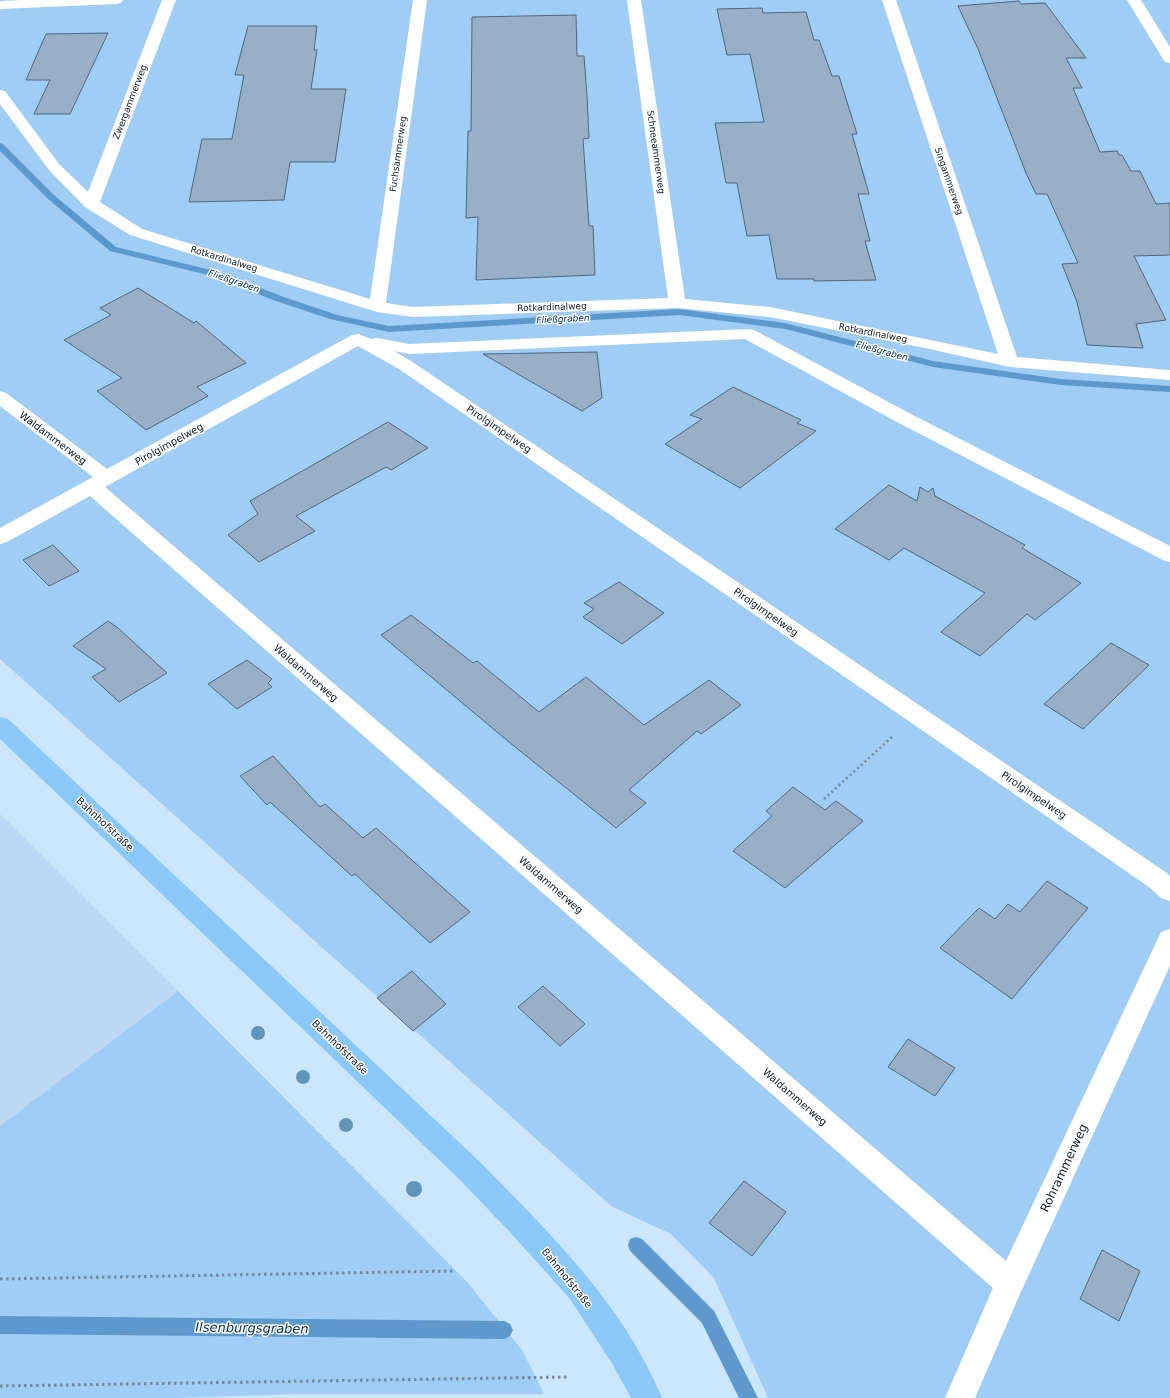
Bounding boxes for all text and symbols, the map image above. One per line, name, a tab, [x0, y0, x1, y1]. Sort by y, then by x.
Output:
street label: Zwergammerweg	[111, 63, 149, 141]
street label: Schneeammerweg	[645, 110, 667, 194]
street label: Fuchsammerweg	[388, 115, 408, 193]
street label: Singammerweg	[933, 146, 965, 216]
street label: Rotkardinalweg	[189, 244, 259, 274]
water label: Fließgraben	[207, 268, 261, 294]
street label: Rotkardinalweg	[517, 301, 587, 313]
water label: Fließgraben	[536, 313, 590, 325]
street label: Rotkardinalweg	[838, 321, 908, 345]
water label: Fließgraben	[855, 339, 909, 363]
street label: Pirolgimpelweg	[464, 403, 534, 455]
street label: Waldammerweg	[17, 409, 89, 467]
street label: Pirolgimpelweg	[133, 421, 205, 467]
street label: Pirolgimpelweg	[732, 586, 800, 638]
street label: Waldammerweg	[272, 642, 340, 704]
street label: Pirolgimpelweg	[999, 769, 1069, 821]
street label: Bahnhofstraße	[74, 795, 136, 853]
street label: Waldammerweg	[517, 854, 585, 916]
street label: Bahnhofstraße	[310, 1018, 370, 1076]
street label: Waldammerweg	[761, 1066, 829, 1128]
street label: Rohrammerweg	[1037, 1122, 1091, 1214]
street label: Bahnhofstraße	[540, 1246, 594, 1310]
water label: Ilsenburgsgraben	[195, 1320, 309, 1336]

